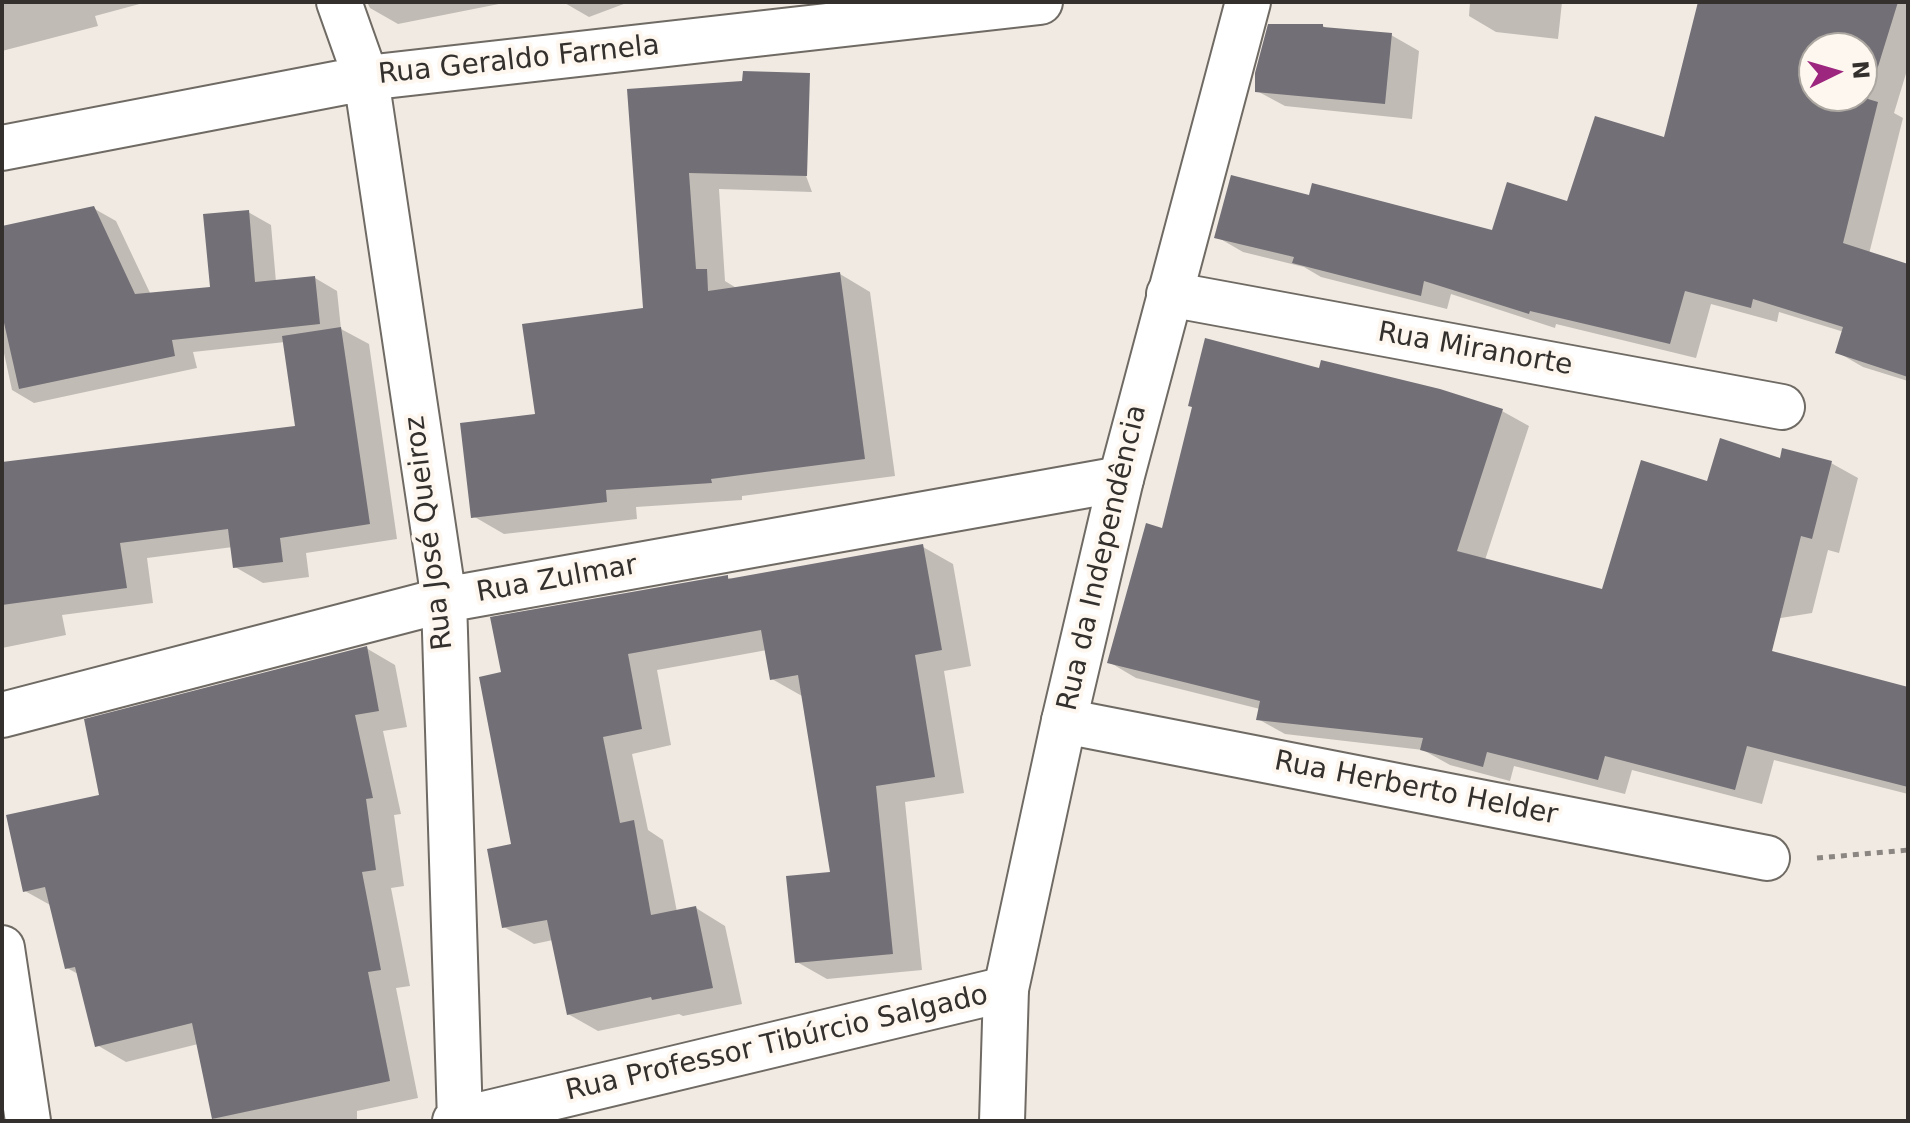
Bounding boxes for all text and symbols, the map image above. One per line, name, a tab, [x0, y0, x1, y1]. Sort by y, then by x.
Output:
street label: Rua Geraldo Farnela	[377, 30, 661, 92]
north arrow	[1798, 32, 1878, 112]
text: N	[1847, 60, 1874, 80]
street label: Rua Miranorte	[1375, 316, 1575, 384]
street label: Rua da Independência	[1051, 402, 1155, 714]
street label: Rua José Queiroz	[399, 414, 461, 652]
street label: Rua Zulmar	[474, 549, 640, 611]
street label: Rua Herberto Helder	[1271, 745, 1561, 833]
street label: Rua Professor Tibúrcio Salgado	[563, 979, 991, 1109]

